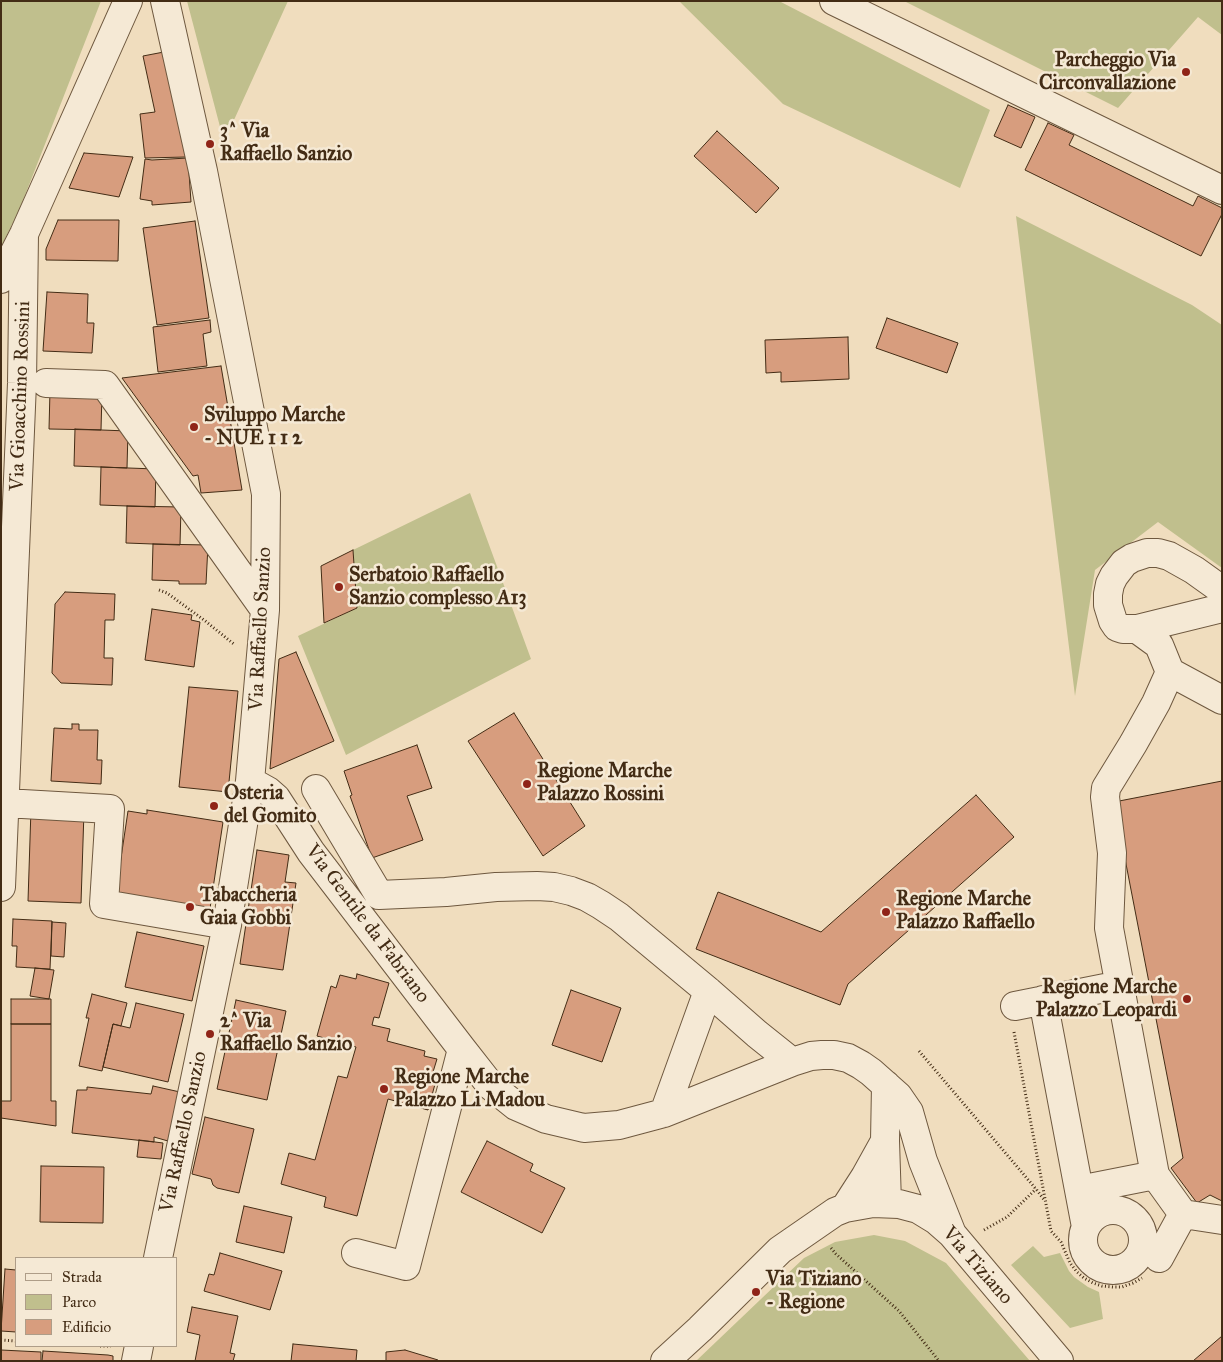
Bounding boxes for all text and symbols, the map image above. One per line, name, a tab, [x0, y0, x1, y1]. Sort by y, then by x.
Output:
place label: Parcheggio Via Circonvallazione	[1039, 49, 1176, 96]
marker: Parcheggio Via Circonvallazione	[1180, 66, 1192, 78]
place label: 3^ Via Raffaello Sanzio	[220, 120, 352, 167]
marker: 3^ Via Raffaello Sanzio	[204, 138, 216, 150]
street label: Via Gioacchino Rossini	[6, 301, 36, 491]
place label: Sviluppo Marche - NUE 1 1 2	[204, 404, 345, 451]
marker: Sviluppo Marche - NUE 1 1 2	[188, 421, 200, 433]
street label: Via Raffaello Sanzio	[245, 546, 277, 712]
place label: Serbatoio Raffaello Sanzio complesso A13	[349, 564, 526, 611]
marker: Serbatoio Raffaello Sanzio complesso A13	[333, 581, 345, 593]
place label: Regione Marche Palazzo Rossini	[537, 760, 672, 807]
marker: Regione Marche Palazzo Rossini	[521, 778, 533, 790]
place label: Osteria del Gomito	[224, 782, 316, 829]
marker: Osteria del Gomito	[208, 800, 220, 812]
street label: Via Gentile da Fabriano	[300, 840, 434, 1008]
place label: Tabaccheria Gaia Gobbi	[200, 884, 297, 931]
place label: Regione Marche Palazzo Raffaello	[896, 888, 1035, 935]
marker: Tabaccheria Gaia Gobbi	[184, 901, 196, 913]
marker: Regione Marche Palazzo Raffaello	[880, 906, 892, 918]
place label: Regione Marche Palazzo Leopardi	[1036, 976, 1177, 1023]
marker: Regione Marche Palazzo Leopardi	[1181, 993, 1193, 1005]
place label: 2^ Via Raffaello Sanzio	[220, 1010, 352, 1057]
marker: 2^ Via Raffaello Sanzio	[204, 1028, 216, 1040]
street label: Via Raffaello Sanzio	[155, 1049, 213, 1215]
place label: Regione Marche Palazzo Li Madou	[394, 1066, 545, 1113]
marker: Regione Marche Palazzo Li Madou	[378, 1083, 390, 1095]
street label: Via Tiziano	[937, 1222, 1017, 1310]
legend	[15, 1257, 178, 1347]
text: Strada	[62, 1268, 102, 1286]
place label: Via Tiziano - Regione	[766, 1268, 862, 1315]
marker: Via Tiziano - Regione	[750, 1286, 762, 1298]
text: Parco	[62, 1293, 96, 1311]
text: Edificio	[62, 1318, 111, 1336]

